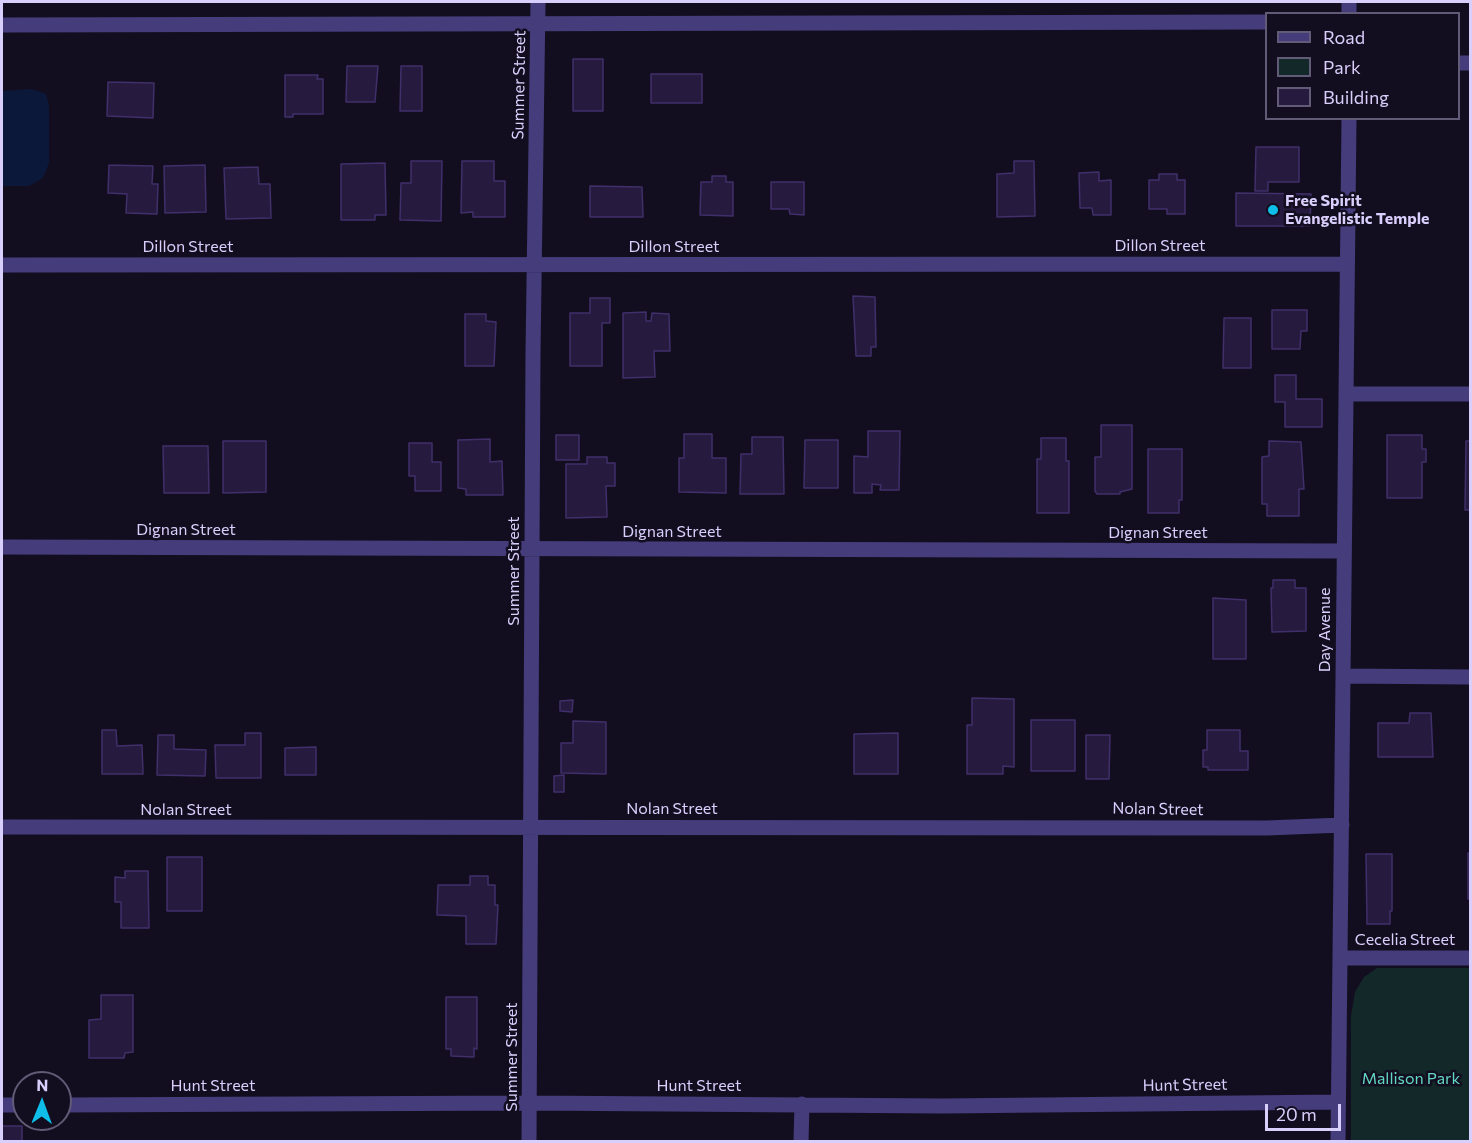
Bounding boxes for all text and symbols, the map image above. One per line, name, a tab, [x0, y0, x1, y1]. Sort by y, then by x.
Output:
legend	[1265, 12, 1460, 120]
text: Road	[1323, 26, 1365, 48]
street label: Summer Street	[508, 30, 530, 140]
text: Park	[1323, 56, 1361, 78]
text: Building	[1323, 86, 1389, 108]
place label: Free Spirit Evangelistic Temple	[1285, 191, 1429, 229]
marker: Free Spirit Evangelistic Temple	[1266, 203, 1280, 217]
street label: Dillon Street	[1114, 236, 1206, 256]
street label: Dillon Street	[142, 237, 234, 257]
street label: Dillon Street	[628, 237, 720, 257]
street label: Summer Street	[504, 516, 524, 626]
street label: Dignan Street	[136, 520, 236, 540]
street label: Dignan Street	[622, 522, 722, 542]
street label: Dignan Street	[1108, 523, 1208, 543]
street label: Day Avenue	[1315, 588, 1335, 672]
street label: Nolan Street	[626, 799, 718, 819]
street label: Nolan Street	[1112, 799, 1204, 819]
street label: Nolan Street	[140, 800, 232, 820]
street label: Cecelia Street	[1355, 930, 1455, 950]
street label: Summer Street	[502, 1002, 522, 1112]
park label: Mallison Park	[1362, 1069, 1460, 1089]
north arrow	[12, 1071, 72, 1131]
text: N	[36, 1075, 48, 1094]
street label: Hunt Street	[1142, 1075, 1228, 1095]
street label: Hunt Street	[171, 1076, 255, 1096]
street label: Hunt Street	[657, 1076, 741, 1096]
scale bar	[1268, 1092, 1344, 1130]
text: 20 m	[1276, 1103, 1317, 1125]

